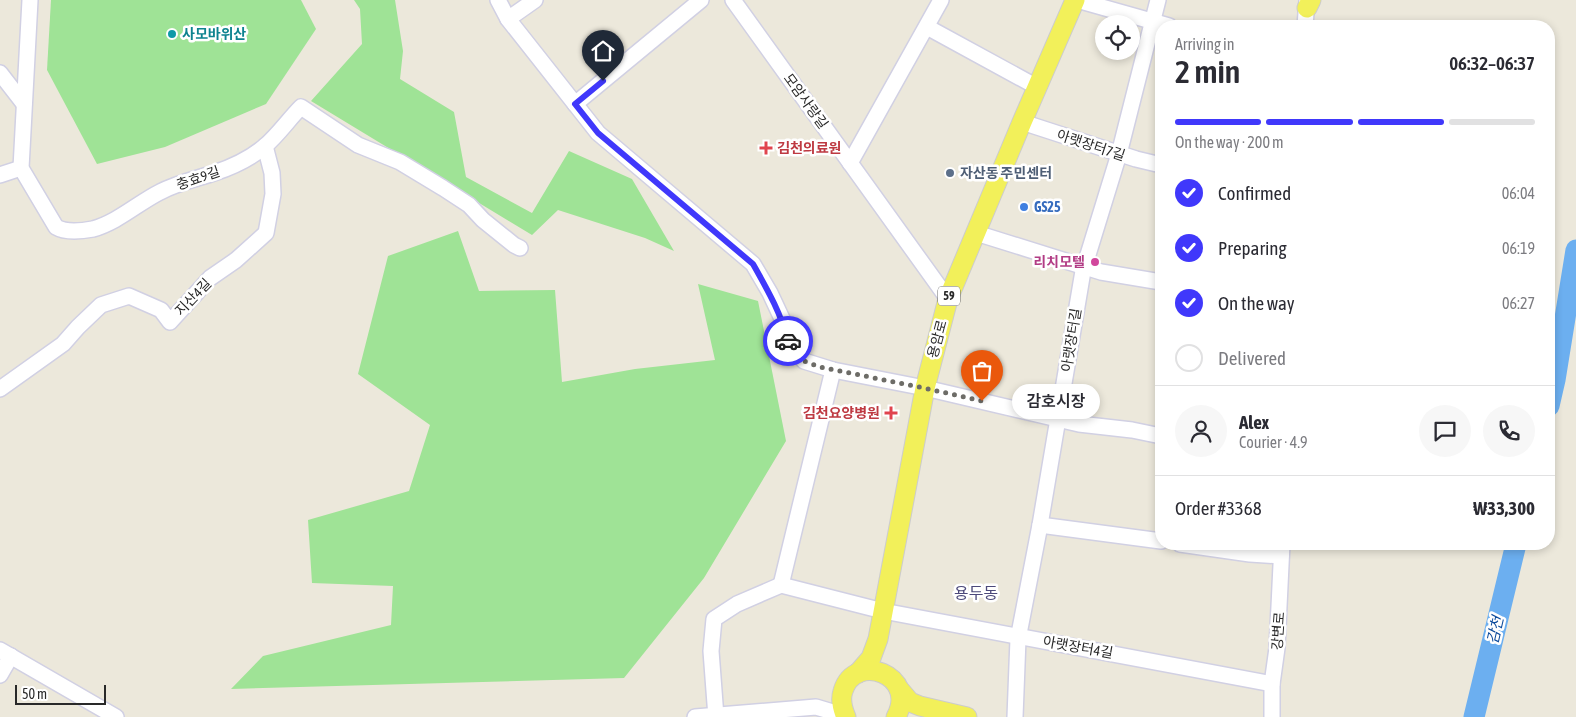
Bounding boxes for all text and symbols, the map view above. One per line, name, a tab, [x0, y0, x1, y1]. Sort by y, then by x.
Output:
map controls	[1095, 15, 1140, 60]
button: locate	[1095, 15, 1140, 60]
place label: 사모바위산	[182, 26, 247, 42]
marker: 사모바위산	[166, 28, 178, 40]
pin	[582, 30, 624, 81]
text: Arriving in	[1175, 35, 1235, 53]
icon: home	[589, 37, 617, 65]
text: 06:32–06:37	[1449, 52, 1535, 74]
text: 2 min	[1175, 53, 1240, 90]
street label: 모암사랑길	[781, 70, 831, 132]
street label: 아랫장터7길	[1055, 126, 1127, 164]
text: On the way · 200 m	[1175, 133, 1284, 151]
place label: 김천의료원	[777, 140, 841, 156]
marker: 김천의료원	[759, 141, 773, 155]
street label: 충효9길	[174, 163, 222, 193]
place label: 자산동 주민센터	[960, 165, 1052, 181]
marker: 자산동 주민센터	[944, 167, 956, 179]
icon: check	[1175, 179, 1203, 207]
text: Confirmed	[1218, 182, 1291, 204]
text: 06:04	[1502, 184, 1535, 202]
place label: GS25	[1034, 199, 1061, 215]
marker: GS25	[1018, 201, 1030, 213]
icon: check	[1175, 234, 1203, 262]
text: Preparing	[1218, 237, 1287, 259]
text: 06:19	[1502, 239, 1535, 257]
place label: 리치모텔	[1033, 254, 1085, 270]
marker: 리치모텔	[1089, 256, 1101, 268]
street label: 지산4길	[172, 275, 214, 319]
road number: 59	[938, 286, 960, 306]
icon: check	[1175, 289, 1203, 317]
text: On the way	[1218, 292, 1295, 314]
text: 06:27	[1502, 294, 1535, 312]
street label: 아랫장터길	[1058, 307, 1084, 373]
courier	[763, 316, 813, 366]
street label: 용암로	[924, 318, 950, 360]
icon: car	[774, 327, 802, 355]
text: Delivered	[1218, 347, 1286, 369]
pin	[961, 350, 1003, 401]
icon: bag	[968, 357, 996, 385]
callout: 감호시장	[1012, 384, 1100, 418]
text: 감호시장	[1027, 392, 1085, 410]
place label: 김천요양병원	[803, 405, 880, 421]
button: person	[1175, 405, 1227, 457]
button: chat	[1419, 405, 1471, 457]
button: phone	[1483, 405, 1535, 457]
marker: 김천요양병원	[884, 406, 898, 420]
text: Alex	[1239, 411, 1269, 433]
text: Courier · 4.9	[1239, 433, 1308, 451]
text: Order #3368	[1175, 497, 1262, 519]
text: ₩33,300	[1473, 497, 1535, 519]
district label: 용두동	[954, 584, 998, 602]
street label: 강변로	[1269, 611, 1287, 651]
water label: 감천	[1484, 613, 1507, 645]
street label: 아랫장터4길	[1042, 633, 1114, 661]
scale bar	[15, 682, 106, 705]
text: 50 m	[22, 686, 47, 702]

